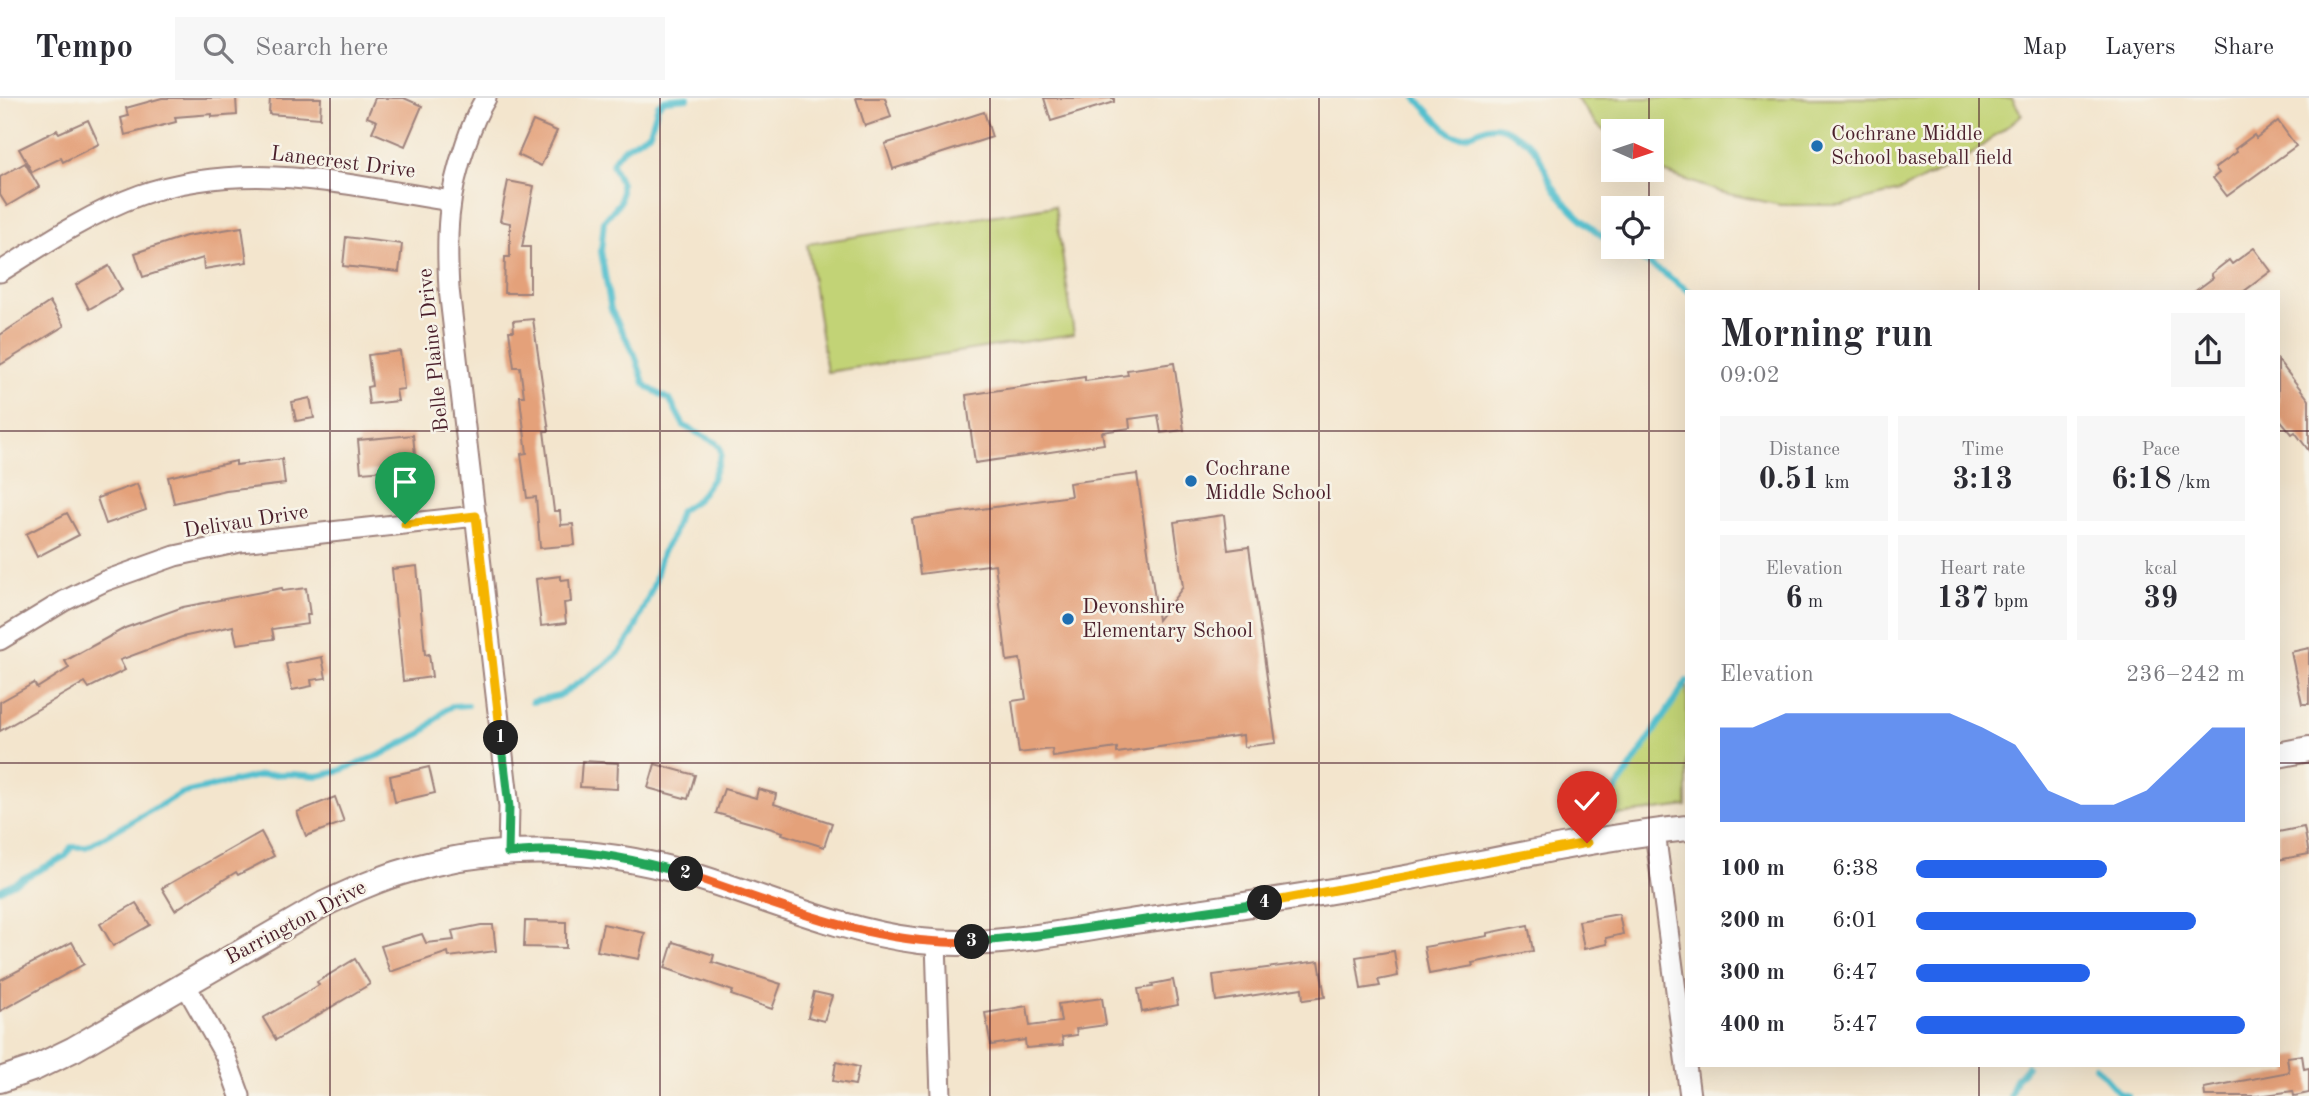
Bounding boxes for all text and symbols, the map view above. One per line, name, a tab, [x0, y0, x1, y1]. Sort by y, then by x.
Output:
search box	[175, 17, 665, 80]
icon: search	[199, 29, 237, 67]
text: Tempo	[35, 32, 133, 65]
text: Search here	[255, 35, 388, 61]
text: Map	[2023, 36, 2067, 60]
text: Layers	[2105, 36, 2175, 60]
text: Share	[2213, 36, 2274, 60]
north arrow	[1601, 119, 1664, 182]
map controls	[1601, 119, 1664, 259]
place label: Cochrane Middle School baseball field	[1831, 124, 2013, 169]
marker: Cochrane Middle School baseball field	[1809, 138, 1825, 154]
street label: Lanecrest Drive	[269, 144, 417, 182]
button: locate	[1601, 196, 1664, 259]
street label: Belle Plaine Drive	[415, 267, 453, 433]
button: share	[2171, 313, 2245, 387]
text: Morning run	[1720, 317, 1933, 355]
text: 09:02	[1720, 364, 1780, 387]
text: Distance	[1768, 441, 1840, 460]
text: Time	[1961, 441, 2004, 460]
text: Pace	[2142, 441, 2180, 460]
pin	[375, 452, 435, 524]
place label: Cochrane Middle School	[1205, 459, 1332, 504]
icon: arrive	[386, 463, 424, 501]
text: 0.51	[1759, 465, 1819, 495]
text: 3:13	[1952, 465, 2013, 495]
text: 6:18	[2111, 465, 2172, 495]
marker: Cochrane Middle School	[1183, 473, 1199, 489]
text: km	[1819, 474, 1850, 493]
text: /km	[2172, 474, 2211, 493]
street label: Delivau Drive	[182, 502, 310, 542]
text: Elevation	[1766, 560, 1843, 579]
text: Heart rate	[1940, 560, 2025, 579]
text: kcal	[2144, 560, 2177, 579]
text: 6	[1785, 584, 1803, 614]
text: 137	[1936, 584, 1989, 614]
text: 39	[2143, 584, 2178, 614]
text: m	[1803, 593, 1823, 612]
text: bpm	[1989, 593, 2029, 612]
place label: Devonshire Elementary School	[1082, 597, 1253, 642]
marker: Devonshire Elementary School	[1060, 611, 1076, 627]
text: Elevation	[1720, 663, 1814, 686]
text: 236–242 m	[2126, 663, 2245, 686]
pin: 1	[484, 720, 518, 756]
text: 1	[495, 728, 506, 747]
pin	[1557, 771, 1617, 843]
icon: check	[1568, 782, 1606, 820]
pin: 2	[668, 856, 704, 892]
text: 100 m	[1720, 857, 1785, 880]
text: 6:38	[1832, 857, 1878, 880]
text: 2	[680, 864, 691, 883]
street label: Barrington Drive	[222, 877, 370, 969]
pin: 4	[1248, 886, 1282, 920]
text: 4	[1259, 893, 1270, 912]
text: 200 m	[1720, 909, 1785, 932]
text: 6:01	[1832, 909, 1878, 932]
pin: 3	[954, 924, 990, 960]
text: 3	[966, 932, 977, 951]
text: 300 m	[1720, 961, 1785, 984]
text: 6:47	[1832, 961, 1878, 984]
text: 400 m	[1720, 1013, 1785, 1036]
text: 5:47	[1832, 1013, 1878, 1036]

